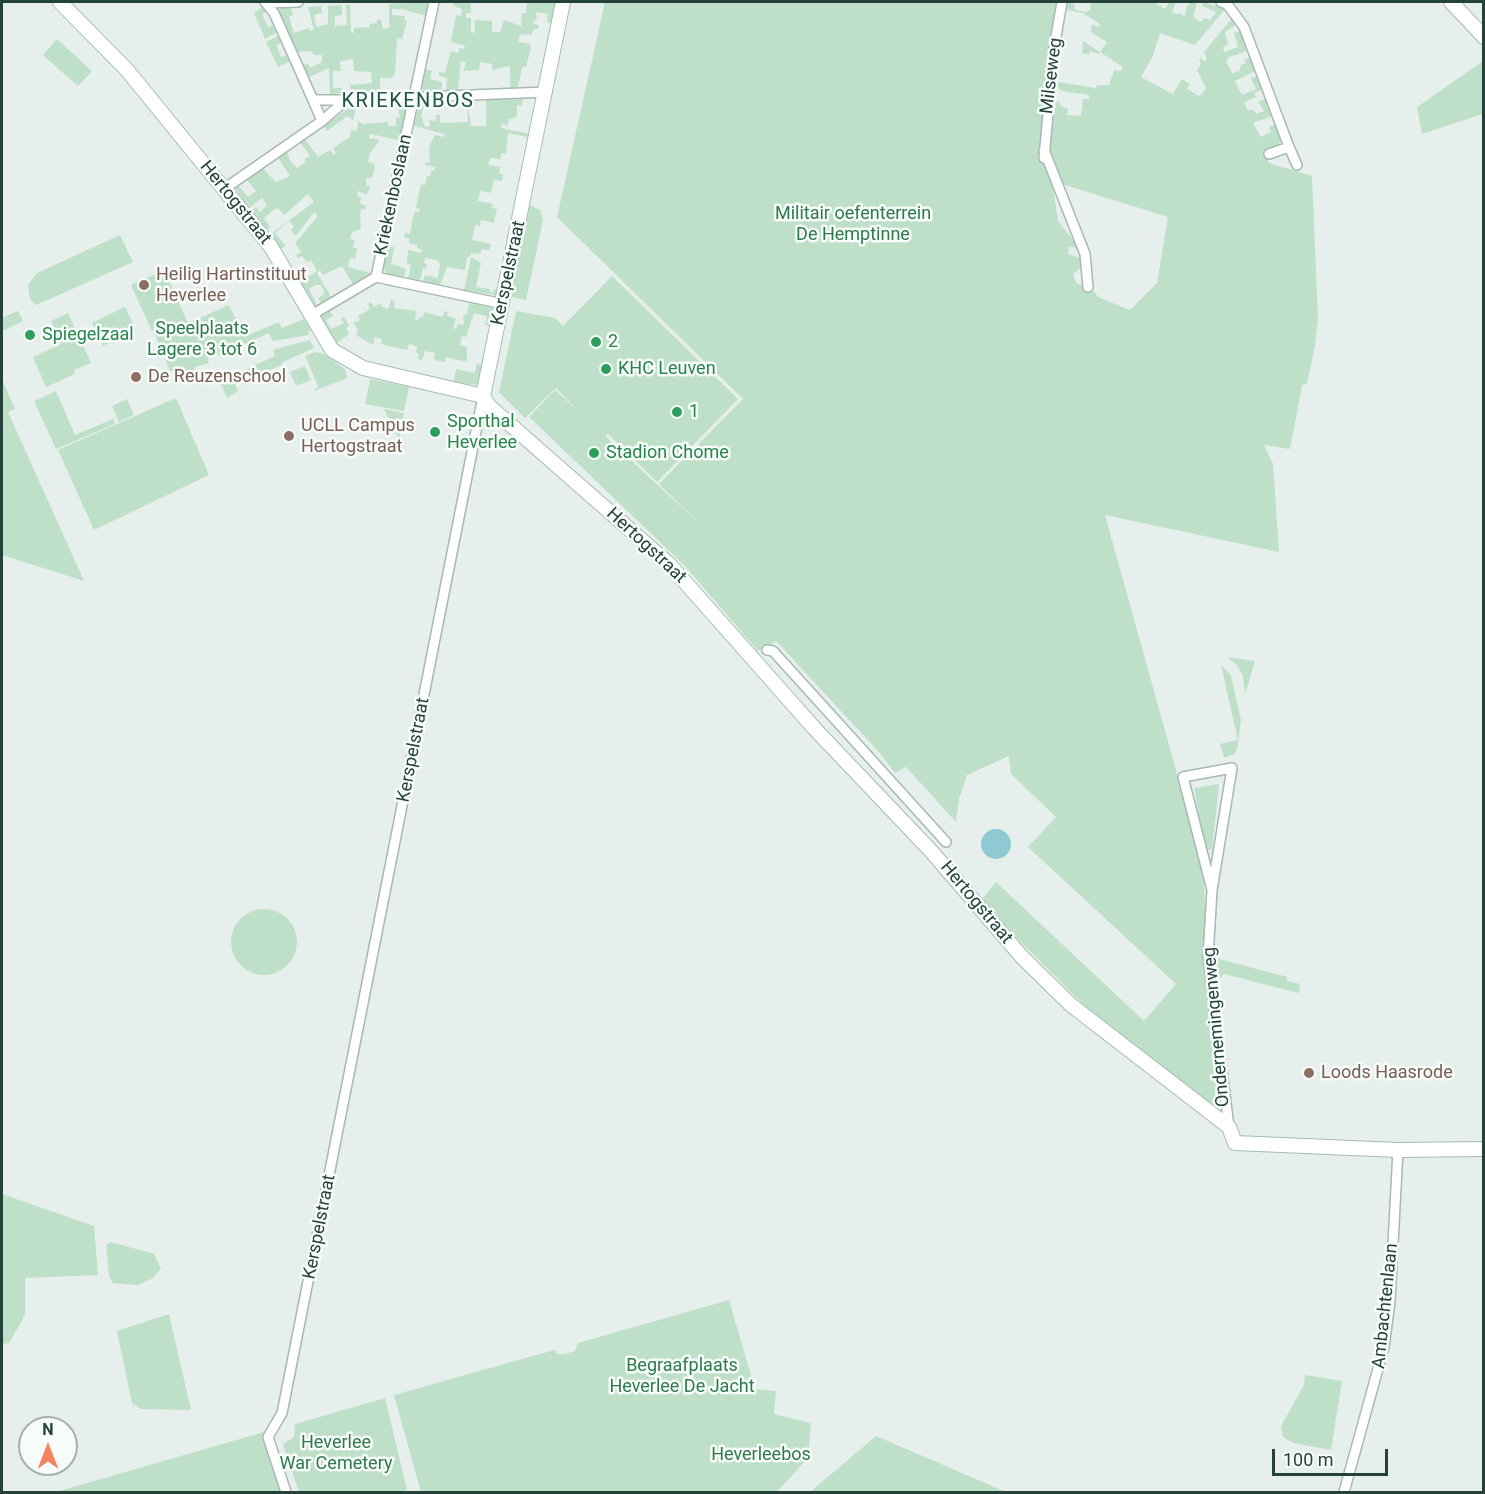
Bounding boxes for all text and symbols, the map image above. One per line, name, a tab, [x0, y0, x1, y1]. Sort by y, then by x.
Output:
street label: Milseweg	[1037, 37, 1067, 115]
district label: KRIEKENBOS	[342, 90, 474, 114]
street label: Kriekenboslaan	[371, 132, 417, 258]
street label: Hertogstraat	[195, 157, 275, 249]
park label: Militair oefenterrein De Hemptinne	[775, 203, 931, 246]
street label: Kerspelstraat	[487, 219, 531, 327]
place label: Heilig Hartinstituut Heverlee	[156, 264, 307, 306]
marker: Heilig Hartinstituut Heverlee	[137, 278, 151, 292]
park label: Speelplaats Lagere 3 tot 6	[147, 318, 257, 360]
place label: Spiegelzaal	[42, 324, 134, 346]
marker: Spiegelzaal	[23, 328, 37, 342]
place label: 2	[608, 331, 618, 353]
marker: 2	[589, 335, 603, 349]
place label: KHC Leuven	[618, 358, 716, 380]
marker: KHC Leuven	[599, 362, 613, 376]
place label: De Reuzenschool	[148, 366, 286, 388]
marker: De Reuzenschool	[129, 370, 143, 384]
place label: 1	[689, 401, 699, 423]
marker: 1	[670, 405, 684, 419]
place label: Sporthal Heverlee	[447, 411, 517, 454]
place label: UCLL Campus Hertogstraat	[301, 415, 415, 458]
marker: Sporthal Heverlee	[428, 425, 442, 439]
marker: UCLL Campus Hertogstraat	[282, 429, 296, 443]
place label: Stadion Chome	[606, 442, 729, 464]
marker: Stadion Chome	[587, 446, 601, 460]
street label: Hertogstraat	[602, 504, 690, 588]
street label: Kerspelstraat	[393, 696, 435, 804]
street label: Hertogstraat	[935, 857, 1017, 949]
street label: Ondernemingenweg	[1199, 946, 1235, 1108]
place label: Loods Haasrode	[1321, 1062, 1453, 1084]
marker: Loods Haasrode	[1302, 1066, 1316, 1080]
street label: Kerspelstraat	[299, 1173, 341, 1281]
street label: Ambachtenlaan	[1369, 1242, 1403, 1370]
park label: Begraafplaats Heverlee De Jacht	[609, 1355, 755, 1398]
north arrow	[18, 1416, 78, 1476]
text: N	[42, 1420, 54, 1439]
park label: Heverlee War Cemetery	[280, 1432, 392, 1474]
scale bar	[1275, 1437, 1390, 1475]
park label: Heverleebos	[711, 1444, 811, 1466]
text: 100 m	[1283, 1449, 1334, 1470]

